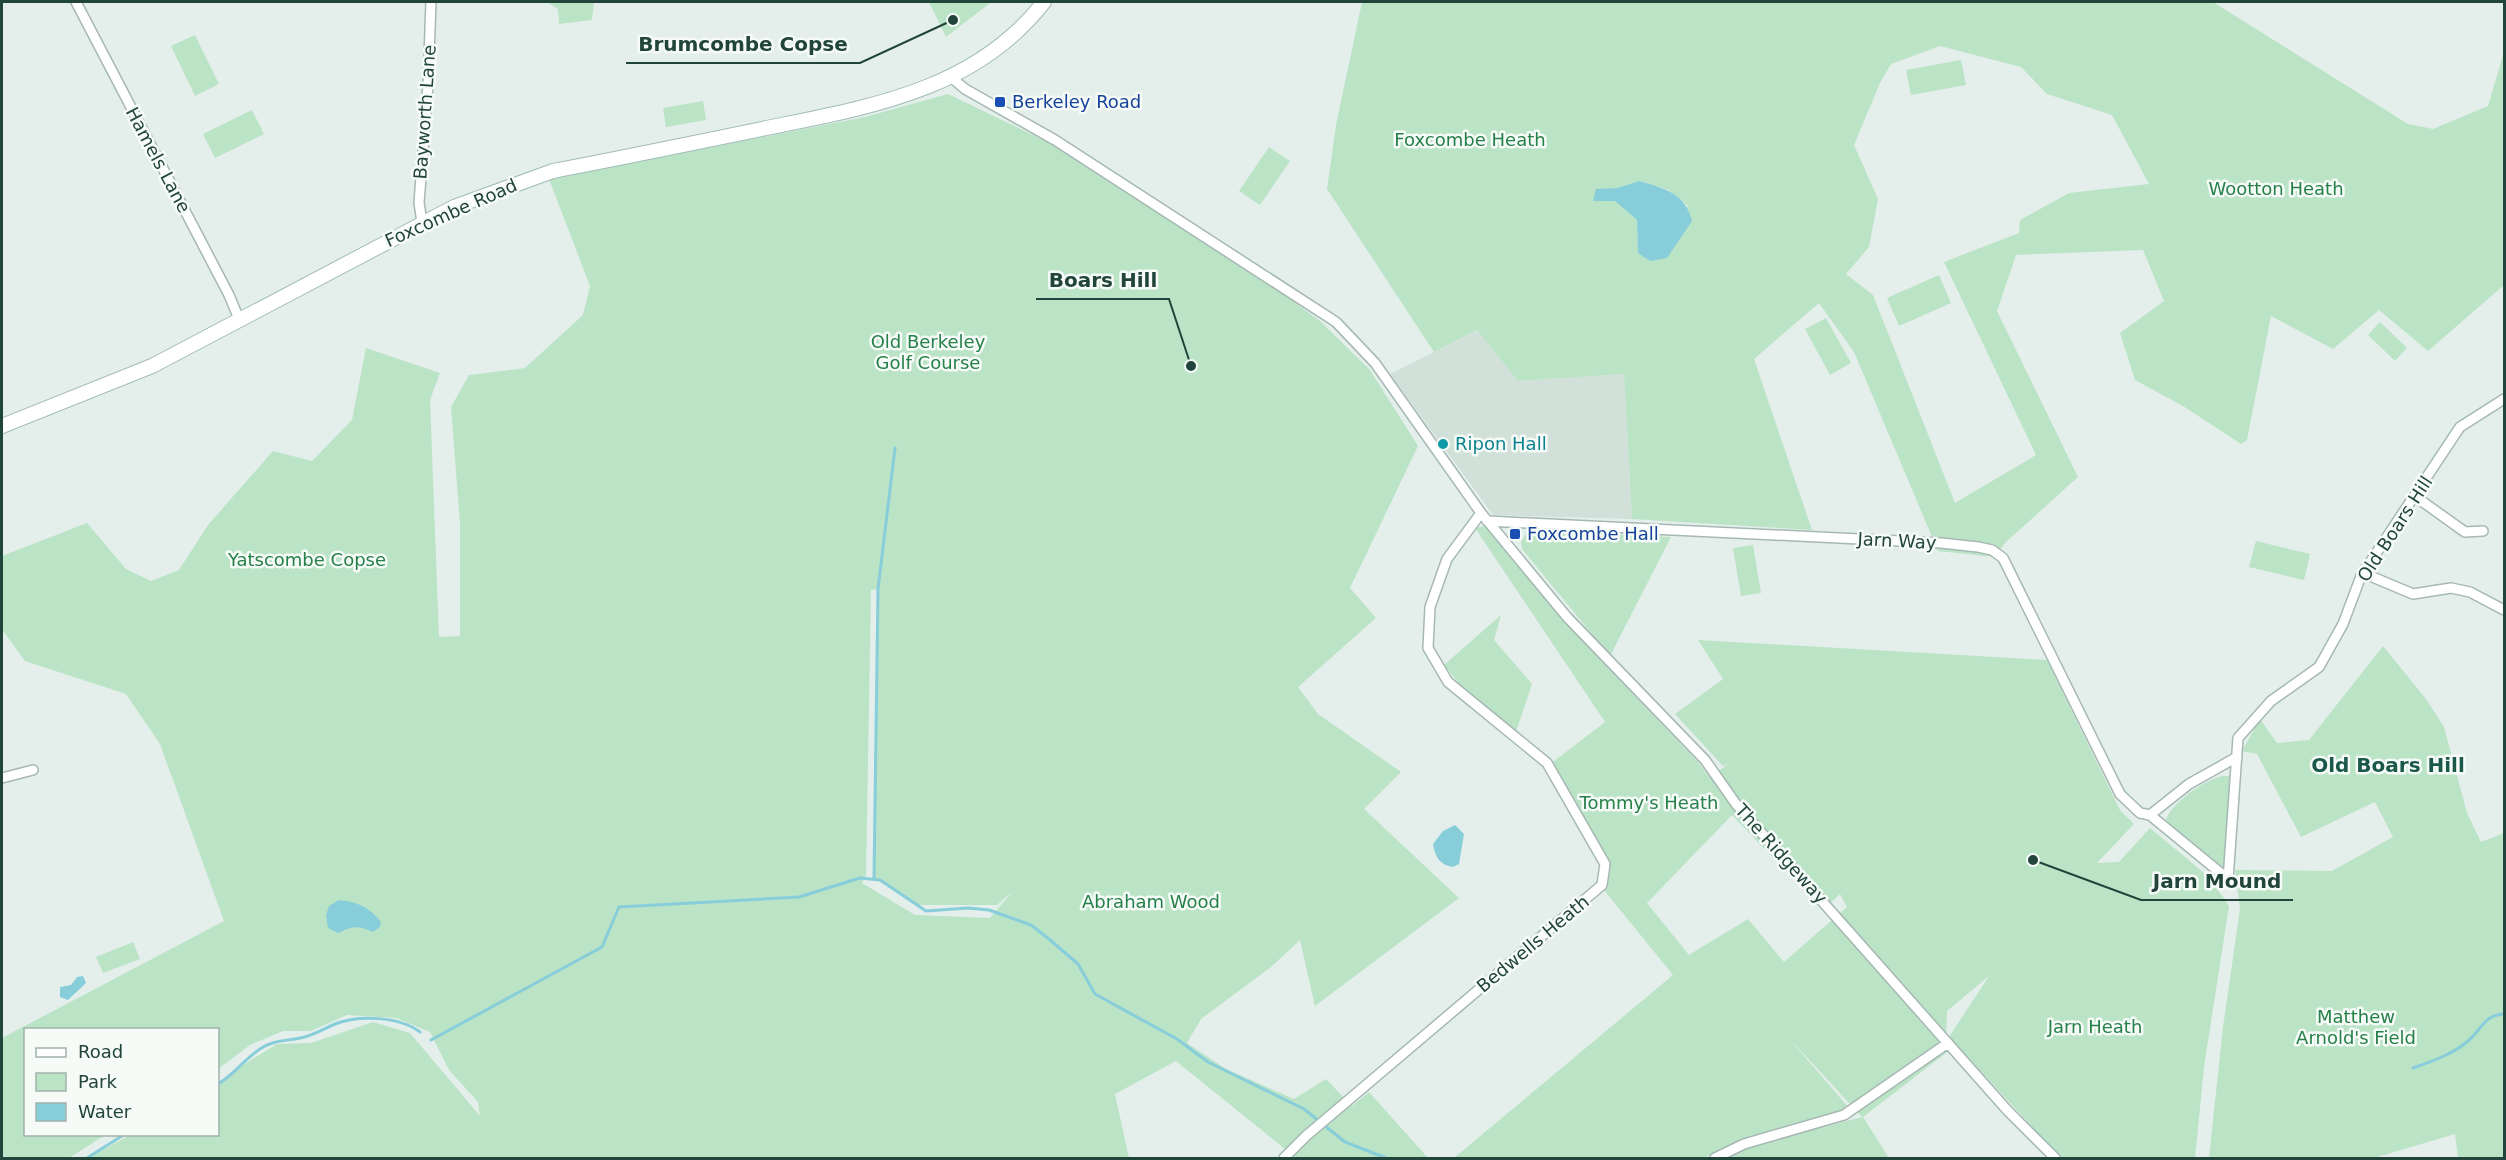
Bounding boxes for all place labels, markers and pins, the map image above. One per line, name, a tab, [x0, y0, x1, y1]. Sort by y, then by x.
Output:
callout: Brumcombe Copse	[626, 25, 860, 63]
place label: Berkeley Road	[1012, 91, 1141, 112]
marker: Berkeley Road	[993, 95, 1007, 109]
callout: Boars Hill	[1036, 261, 1169, 299]
place label: Ripon Hall	[1455, 433, 1547, 454]
marker: Ripon Hall	[1436, 437, 1450, 451]
place label: Foxcombe Hall	[1527, 523, 1659, 544]
marker: Foxcombe Hall	[1508, 527, 1522, 541]
callout: Jarn Mound	[2141, 862, 2293, 900]

